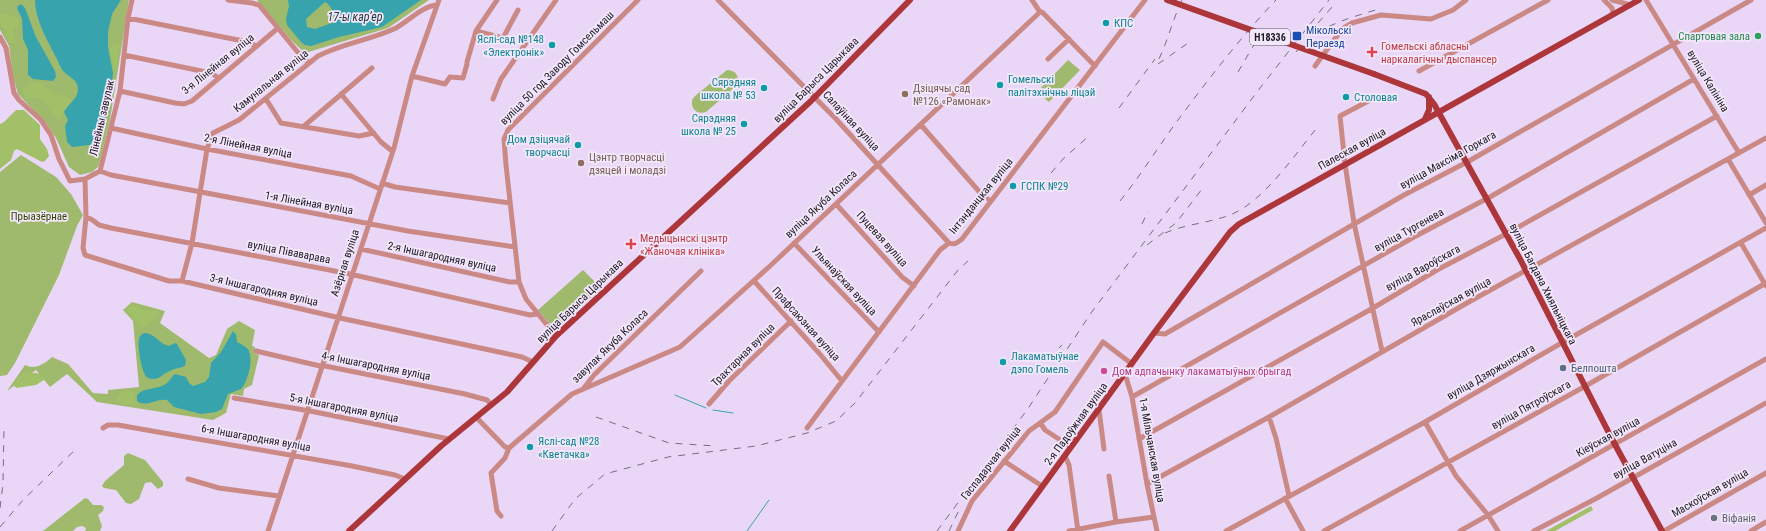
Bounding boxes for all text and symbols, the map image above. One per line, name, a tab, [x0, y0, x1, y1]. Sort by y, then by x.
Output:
street label: вуліца 50 год Заводу Гомсельмаш	[497, 8, 617, 128]
water label: 17-ы кар’ер	[328, 10, 383, 24]
place label: КПС	[1114, 17, 1133, 30]
marker: КПС	[1101, 18, 1111, 28]
place label: Мікольскі Пераезд	[1306, 24, 1351, 50]
road number: Н18336	[1250, 29, 1290, 45]
marker: Мікольскі Пераезд	[1291, 30, 1303, 42]
place label: Спартовая зала	[1678, 30, 1750, 43]
street label: 3-я Лінейная вуліца	[179, 31, 257, 97]
marker: Спартовая зала	[1753, 31, 1763, 41]
place label: Яслі-сад №148 «Электронік»	[477, 33, 544, 59]
street label: вуліца Барыса Царыкава	[771, 35, 861, 125]
marker: Яслі-сад №148 «Электронік»	[547, 40, 557, 50]
place label: Гомельскі абласны наркалагічны дыспансер	[1381, 40, 1497, 66]
marker: Гомельскі абласны наркалагічны дыспансер	[1366, 46, 1378, 58]
street label: Камунальная вуліца	[231, 47, 311, 115]
street label: вуліца Калініна	[1684, 48, 1732, 114]
place label: Гомельскі палітэхнічны ліцэй	[1008, 73, 1095, 99]
place label: Сярэдняя школа № 53	[701, 76, 756, 102]
street label: Лінейны завулак	[87, 78, 117, 157]
marker: Гомельскі палітэхнічны ліцэй	[995, 80, 1005, 90]
place label: Дзіцячы сад №126 «Рамонак»	[913, 82, 991, 108]
marker: Сярэдняя школа № 53	[759, 83, 769, 93]
street label: Салаўіная вуліца	[820, 88, 882, 154]
marker: Дзіцячы сад №126 «Рамонак»	[900, 89, 910, 99]
place label: Столовая	[1354, 91, 1397, 104]
marker: Столовая	[1341, 92, 1351, 102]
place label: Сярэдняя школа № 25	[681, 112, 736, 138]
marker: Сярэдняя школа № 25	[739, 119, 749, 129]
street label: Палеская вуліца	[1316, 125, 1388, 173]
street label: вуліца Максіма Горкага	[1398, 128, 1498, 192]
street label: 2-я Лінейная вуліца	[203, 131, 293, 161]
place label: Дом дзіцячай творчасці	[507, 133, 570, 159]
marker: Дом дзіцячай творчасці	[573, 140, 583, 150]
place label: Цэнтр творчасці дзяцей і моладзі	[589, 151, 666, 177]
street label: Інтэнданцкая вуліца	[946, 155, 1016, 237]
marker: Цэнтр творчасці дзяцей і моладзі	[576, 158, 586, 168]
street label: вуліца Якуба Коласа	[782, 167, 860, 241]
place label: ГСПК №29	[1021, 180, 1068, 193]
marker: ГСПК №29	[1008, 181, 1018, 191]
street label: 1-я Лінейная вуліца	[264, 189, 354, 217]
street label: вуліца Тургенева	[1372, 206, 1446, 254]
street label: Пуцевая вуліца	[854, 209, 910, 269]
park label: Прыазёрнае	[11, 210, 67, 223]
street label: вуліца Багдана Хмяльніцкага	[1507, 221, 1579, 347]
street label: Азёрная вуліца	[328, 228, 362, 298]
place label: Медыцынскі цэнтр «Жаночая клініка»	[640, 232, 728, 258]
street label: вуліца Піваварава	[247, 238, 331, 266]
marker: Медыцынскі цэнтр «Жаночая клініка»	[625, 238, 637, 250]
street label: 2-я Іншагародняя вуліца	[386, 239, 498, 275]
street label: вуліца Вароўскага	[1383, 242, 1463, 294]
street label: Ульянаўская вуліца	[809, 244, 879, 318]
street label: вуліца Барыса Царыкава	[534, 256, 626, 346]
street label: 3-я Іншагародняя вуліца	[208, 271, 320, 309]
street label: Яраслаўская вуліца	[1409, 275, 1493, 329]
street label: Прафсаюзная вуліца	[769, 284, 843, 364]
street label: завулак Якуба Коласа	[569, 306, 651, 386]
street label: Трактарная вуліца	[709, 321, 777, 389]
street label: вуліца Дзяржынскага	[1445, 341, 1537, 403]
street label: 4-я Іншагародняя вуліца	[320, 349, 432, 383]
place label: Лакаматыўнае дэпо Гомель	[1011, 350, 1079, 376]
marker: Лакаматыўнае дэпо Гомель	[998, 357, 1008, 367]
place label: Белпошта	[1571, 362, 1617, 375]
marker: Белпошта	[1558, 363, 1568, 373]
place label: Дом адпачынку лакаматыўных брыгад	[1112, 365, 1292, 378]
marker: Дом адпачынку лакаматыўных брыгад	[1099, 366, 1109, 376]
street label: вуліца Пятроўскага	[1489, 378, 1573, 432]
street label: 2-я Падоўжная вуліца	[1042, 380, 1110, 468]
street label: 5-я Іншагародняя вуліца	[288, 391, 400, 425]
street label: 1-я Мільчанская вуліца	[1136, 397, 1168, 503]
street label: Кіеўская вуліца	[1574, 414, 1642, 460]
street label: 6-я Іншагародняя вуліца	[200, 422, 312, 454]
street label: Гаспадарчая вуліца	[958, 424, 1024, 502]
place label: Яслі-сад №28 «Кветачка»	[538, 435, 600, 461]
street label: вуліца Ватуціна	[1611, 436, 1679, 482]
marker: Яслі-сад №28 «Кветачка»	[525, 442, 535, 452]
street label: Маскоўская вуліца	[1669, 466, 1751, 520]
place label: Віфанія	[1722, 512, 1756, 525]
marker: Віфанія	[1709, 513, 1719, 523]

